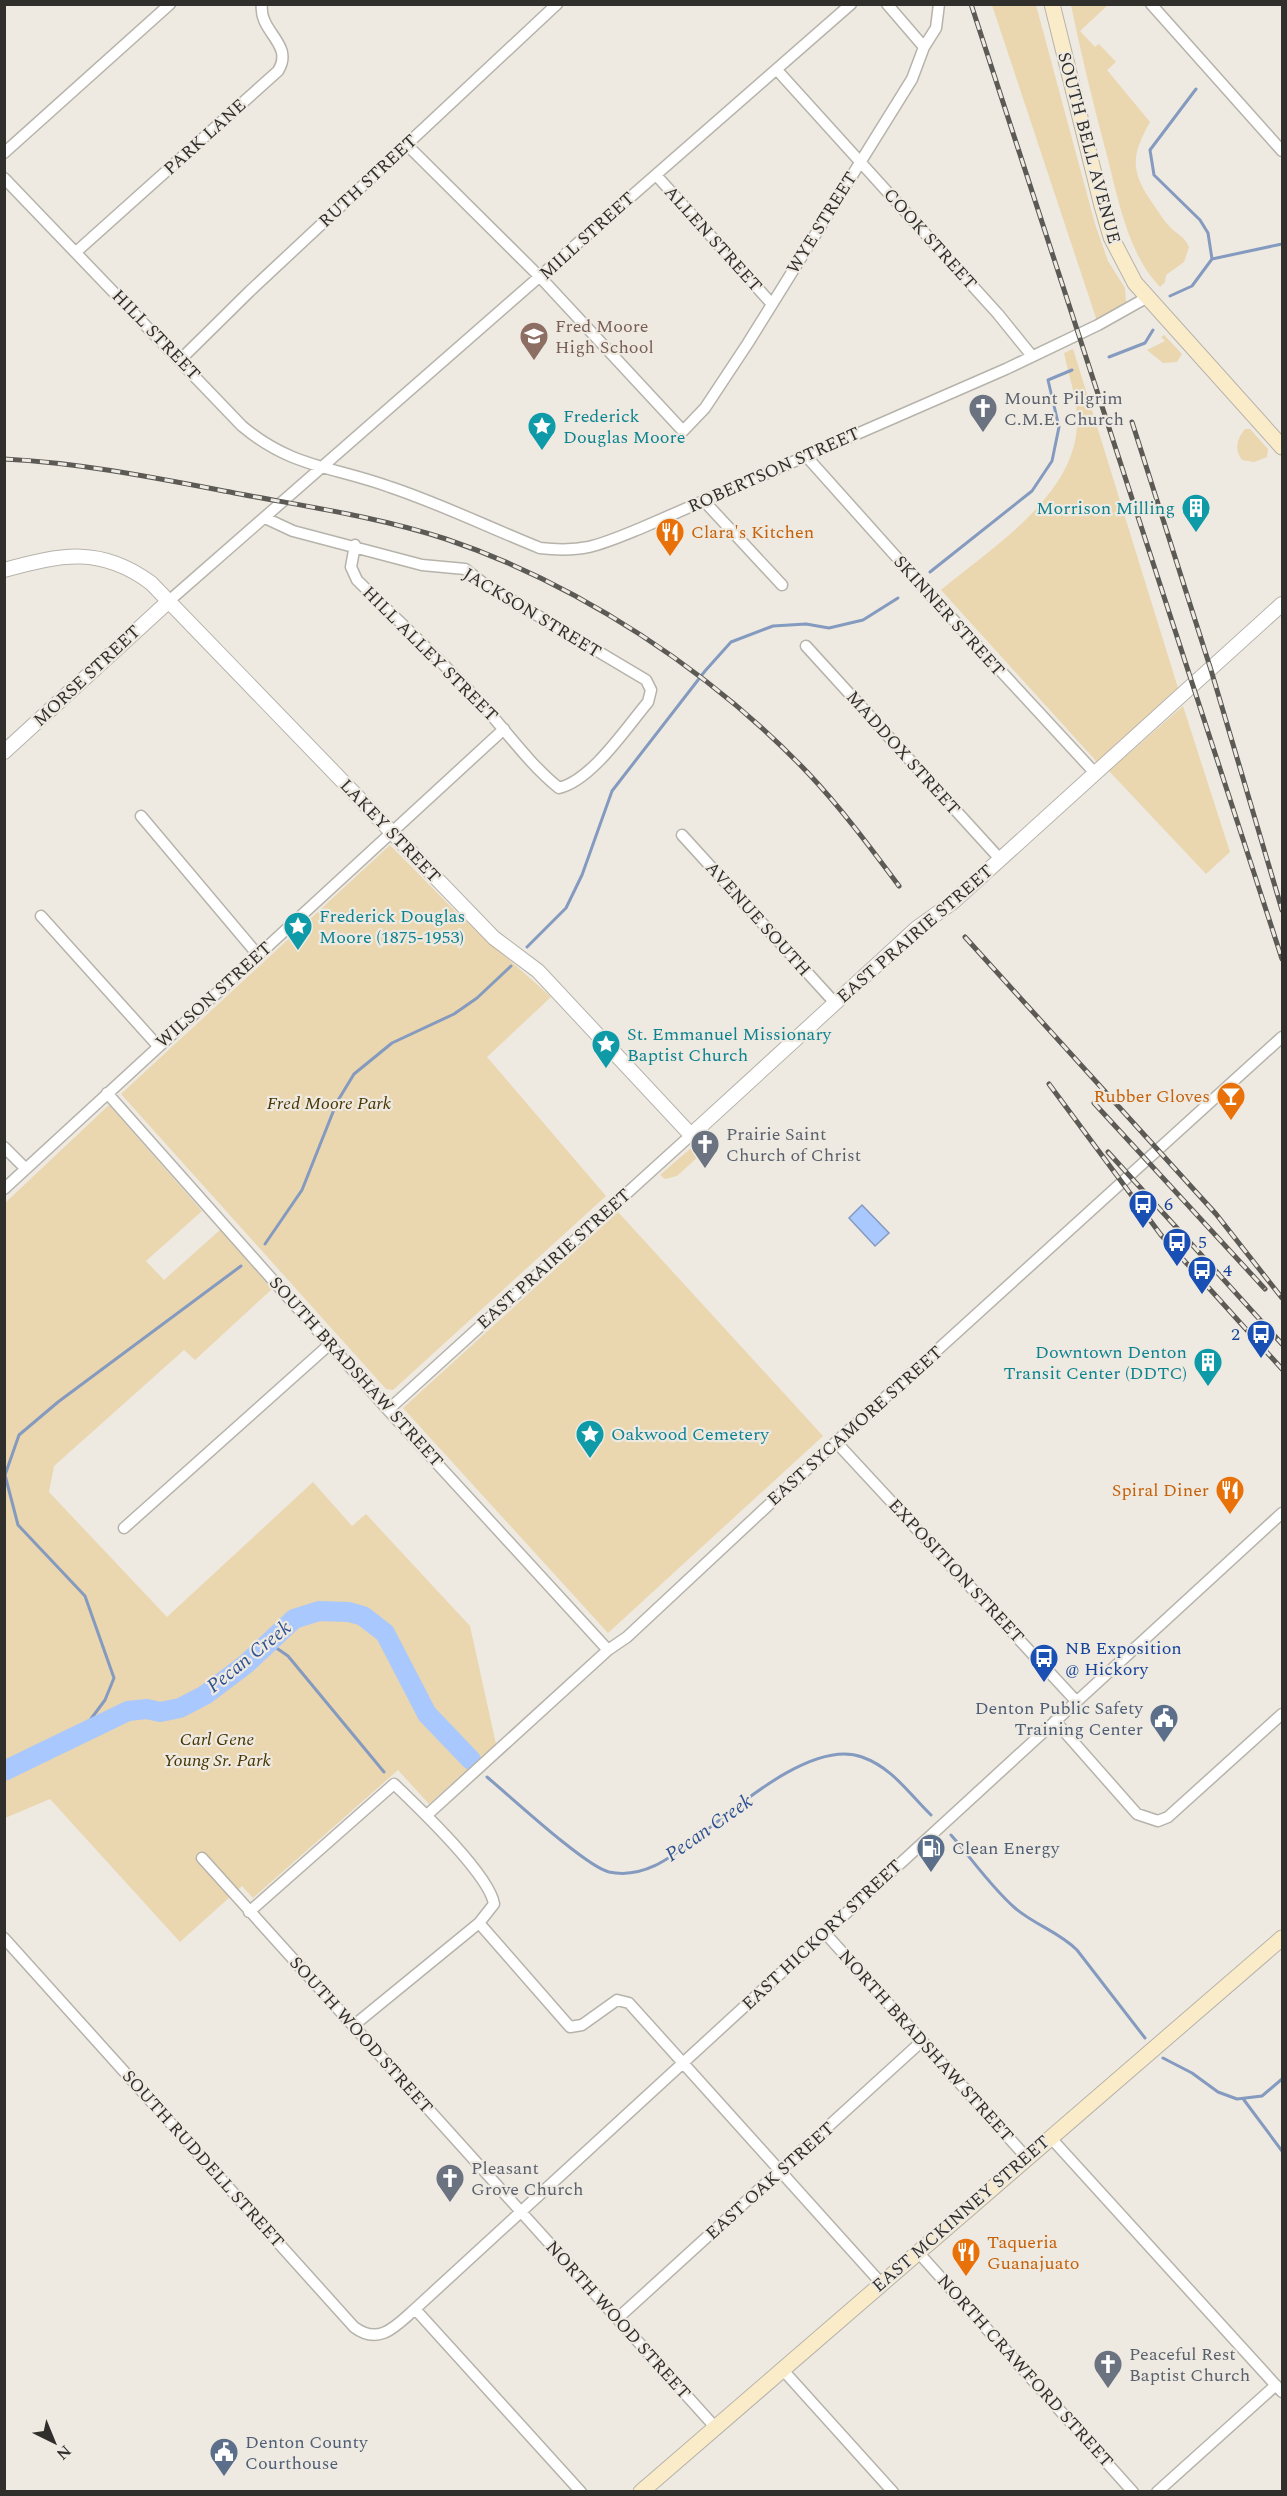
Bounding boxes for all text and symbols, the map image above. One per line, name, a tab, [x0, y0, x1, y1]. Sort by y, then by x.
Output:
street label: SOUTH BELL AVENUE	[1050, 49, 1128, 247]
street label: PARK LANE	[158, 92, 252, 182]
street label: RUTH STREET	[313, 128, 423, 234]
street label: WYE STREET	[780, 167, 864, 279]
street label: ALLEN STREET	[658, 180, 768, 298]
street label: COOK STREET	[877, 182, 983, 296]
street label: MILL STREET	[533, 186, 641, 286]
street label: HILL STREET	[105, 283, 207, 387]
place label: Fred Moore High School	[555, 313, 654, 361]
school or university icon: Fred Moore High School	[518, 320, 550, 362]
place label: Mount Pilgrim C.M.E. Church	[1004, 385, 1124, 433]
church icon: Mount Pilgrim C.M.E. Church	[967, 392, 999, 434]
place label: Frederick Douglas Moore	[563, 403, 685, 451]
place icon: Frederick Douglas Moore	[526, 410, 558, 452]
street label: ROBERTSON STREET	[684, 420, 864, 520]
building icon: Morrison Milling	[1180, 492, 1212, 534]
place label: Morrison Milling	[1036, 495, 1175, 522]
restaurant icon: Clara's Kitchen	[654, 516, 686, 558]
place label: Clara's Kitchen	[691, 519, 814, 546]
street label: SKINNER STREET	[887, 549, 1011, 683]
street label: JACKSON STREET	[458, 561, 606, 665]
street label: HILL ALLEY STREET	[356, 580, 504, 728]
street label: MORSE STREET	[27, 619, 147, 733]
street label: MADDOX STREET	[839, 685, 967, 821]
street label: LAKEY STREET	[333, 773, 447, 889]
street label: AVENUE SOUTH	[699, 855, 817, 983]
street label: EAST PRAIRIE STREET	[831, 858, 999, 1010]
place label: Frederick Douglas Moore (1875-1953)	[319, 903, 465, 951]
place icon: Frederick Douglas Moore (1875-1953)	[282, 910, 314, 952]
street label: WILSON STREET	[150, 935, 278, 1055]
place label: St. Emmanuel Missionary Baptist Church	[627, 1021, 833, 1069]
place icon: St. Emmanuel Missionary Baptist Church	[590, 1028, 622, 1070]
bar icon: Rubber Gloves	[1215, 1080, 1247, 1122]
place label: Rubber Gloves	[1094, 1083, 1210, 1110]
park label: Fred Moore Park	[267, 1090, 392, 1117]
place label: Prairie Saint Church of Christ	[726, 1121, 861, 1169]
church icon: Prairie Saint Church of Christ	[689, 1128, 721, 1170]
street label: EAST PRAIRIE STREET	[471, 1182, 637, 1336]
bus stop icon: 6	[1127, 1188, 1159, 1230]
place label: 6	[1164, 1191, 1173, 1218]
bus stop icon: 5	[1161, 1226, 1193, 1268]
place label: 5	[1198, 1229, 1207, 1256]
bus stop icon: 4	[1186, 1254, 1218, 1296]
place label: 4	[1223, 1257, 1232, 1284]
street label: SOUTH BRADSHAW STREET	[263, 1270, 449, 1474]
bus stop icon: 2	[1245, 1318, 1277, 1360]
place label: 2	[1231, 1321, 1240, 1348]
place label: Downtown Denton Transit Center (DDTC)	[1003, 1339, 1187, 1387]
street label: EAST SYCAMORE STREET	[761, 1340, 949, 1512]
building icon: Downtown Denton Transit Center (DDTC)	[1192, 1346, 1224, 1388]
place icon: Oakwood Cemetery	[574, 1418, 606, 1460]
place label: Oakwood Cemetery	[611, 1421, 770, 1448]
restaurant icon: Spiral Diner	[1214, 1474, 1246, 1516]
place label: Spiral Diner	[1112, 1477, 1209, 1504]
street label: EXPOSITION STREET	[882, 1493, 1030, 1649]
water label: Pecan Creek	[200, 1613, 298, 1701]
place label: NB Exposition @ Hickory	[1065, 1635, 1182, 1683]
bus stop icon: NB Exposition @ Hickory	[1028, 1642, 1060, 1684]
place label: Denton Public Safety Training Center	[975, 1695, 1144, 1743]
public building icon: Denton Public Safety Training Center	[1148, 1702, 1180, 1744]
park label: Carl Gene Young Sr. Park	[163, 1726, 271, 1774]
water label: Pecan Creek	[659, 1786, 760, 1869]
fuel station icon: Clean Energy	[915, 1832, 947, 1874]
place label: Clean Energy	[952, 1835, 1061, 1862]
street label: EAST HICKORY STREET	[736, 1853, 908, 2017]
street label: NORTH BRADSHAW STREET	[832, 1944, 1020, 2148]
street label: SOUTH WOOD STREET	[283, 1950, 439, 2120]
street label: SOUTH RUDDELL STREET	[115, 2064, 291, 2254]
street label: EAST OAK STREET	[699, 2116, 841, 2246]
street label: EAST MCKINNEY STREET	[866, 2129, 1056, 2299]
place label: Pleasant Grove Church	[471, 2155, 583, 2203]
church icon: Pleasant Grove Church	[434, 2162, 466, 2204]
place label: Taqueria Guanajuato	[987, 2229, 1080, 2277]
street label: NORTH WOOD STREET	[539, 2234, 697, 2406]
restaurant icon: Taqueria Guanajuato	[950, 2236, 982, 2278]
street label: NORTH CRAWFORD STREET	[931, 2268, 1119, 2474]
place label: Peaceful Rest Baptist Church	[1129, 2341, 1250, 2389]
church icon: Peaceful Rest Baptist Church	[1092, 2348, 1124, 2390]
north arrow	[24, 2412, 84, 2472]
place label: Denton County Courthouse	[245, 2429, 369, 2477]
public building icon: Denton County Courthouse	[208, 2436, 240, 2478]
text: N	[51, 2439, 77, 2465]

